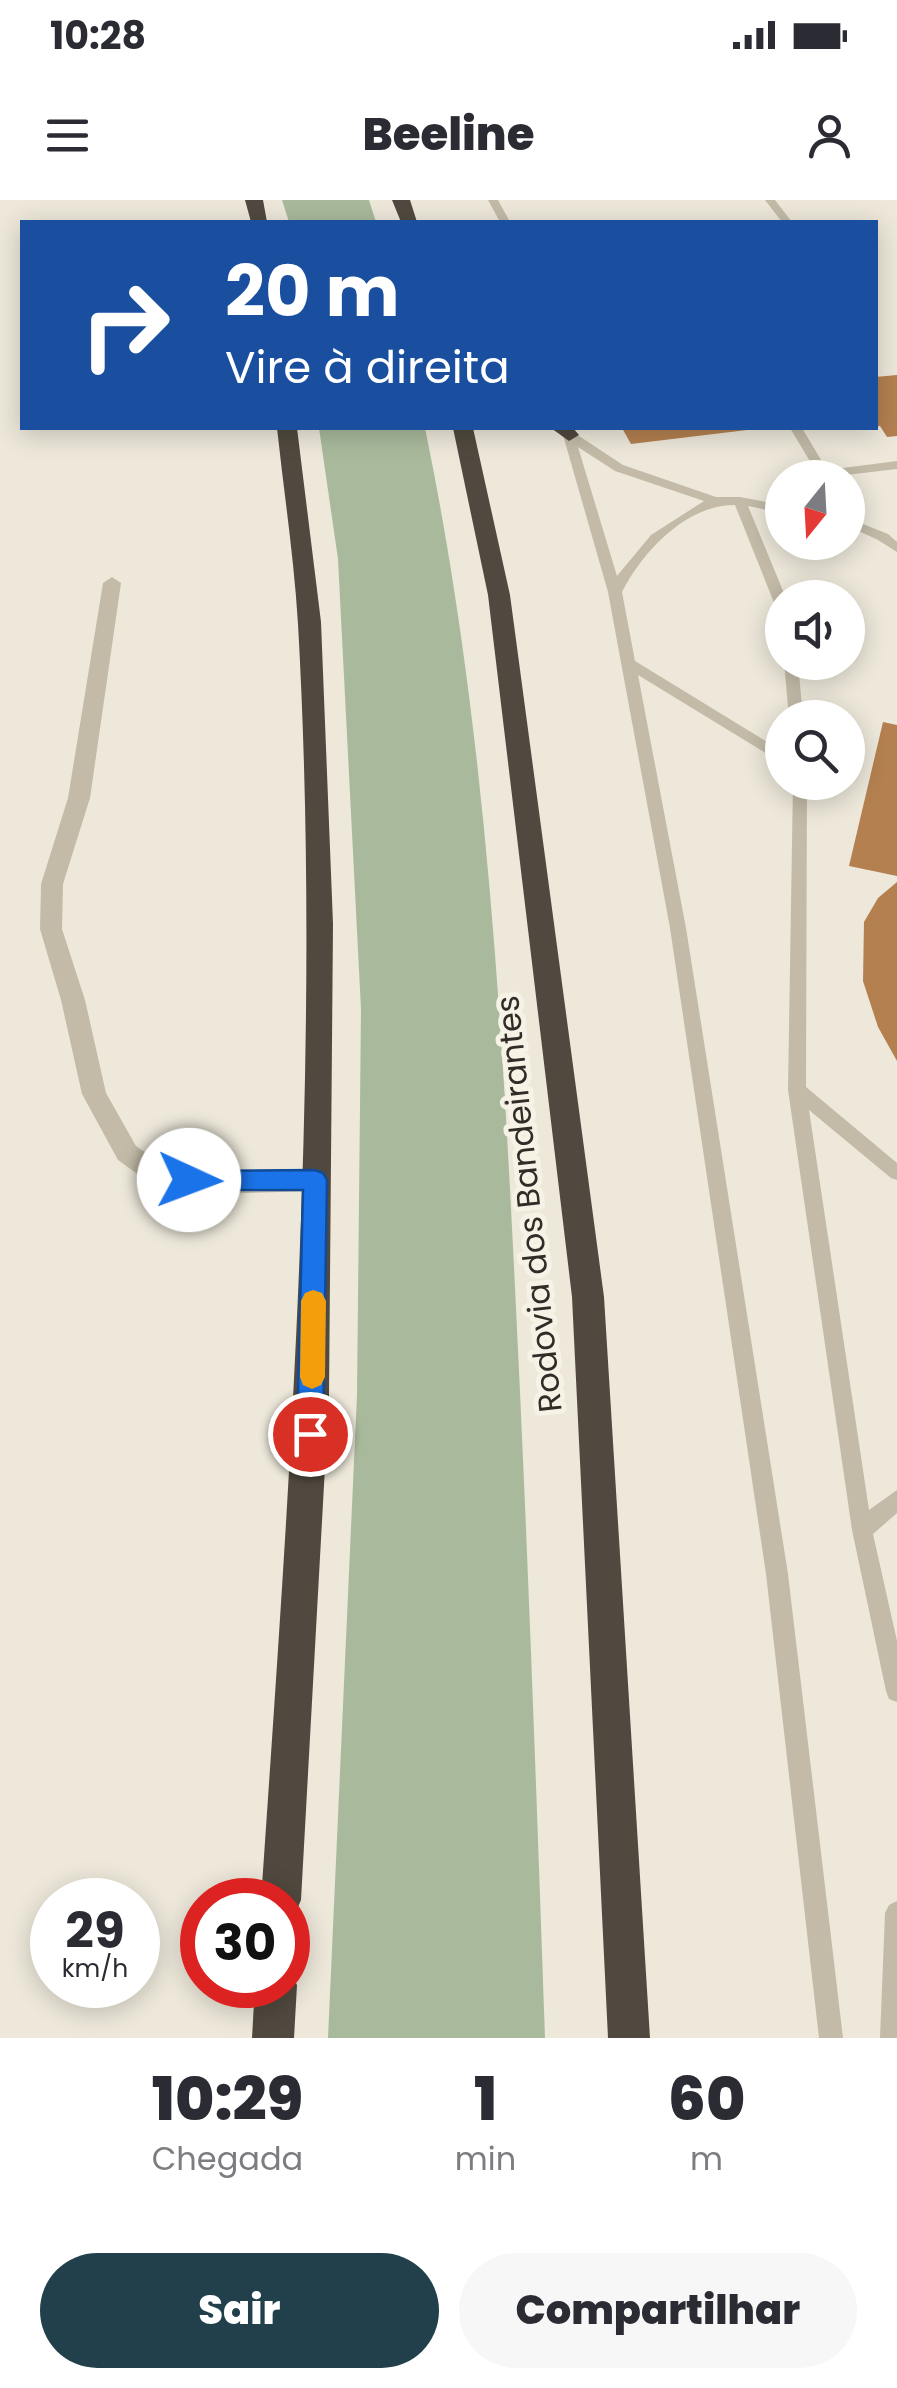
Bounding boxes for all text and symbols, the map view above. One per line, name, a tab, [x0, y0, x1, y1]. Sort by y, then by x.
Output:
text: 10:28	[50, 9, 146, 62]
text: Beeline	[363, 103, 534, 166]
icon: menu	[40, 108, 95, 163]
icon: person	[802, 108, 857, 163]
text: 20 m	[225, 242, 400, 341]
icon: right	[60, 260, 190, 390]
text: Vire à direita	[225, 336, 510, 399]
north arrow	[765, 460, 865, 560]
map controls	[765, 460, 865, 800]
button: sound	[765, 580, 865, 680]
button: search	[765, 700, 865, 800]
street label: Rodovia dos Bandeirantes	[484, 993, 573, 1415]
position arrow	[137, 1128, 241, 1232]
pin	[268, 1392, 353, 1477]
icon: arrive	[283, 1407, 338, 1462]
speed limit sign: 30	[180, 1878, 310, 2008]
text: 29	[65, 1895, 125, 1966]
text: km/h	[62, 1951, 128, 1986]
text: 10:29	[152, 2057, 303, 2141]
text: 1	[474, 2057, 497, 2141]
text: 60	[668, 2057, 745, 2141]
text: Chegada	[152, 2136, 303, 2181]
text: min	[455, 2136, 516, 2181]
text: m	[690, 2136, 723, 2181]
button: Sair	[40, 2253, 439, 2368]
button: Compartilhar	[459, 2253, 857, 2368]

